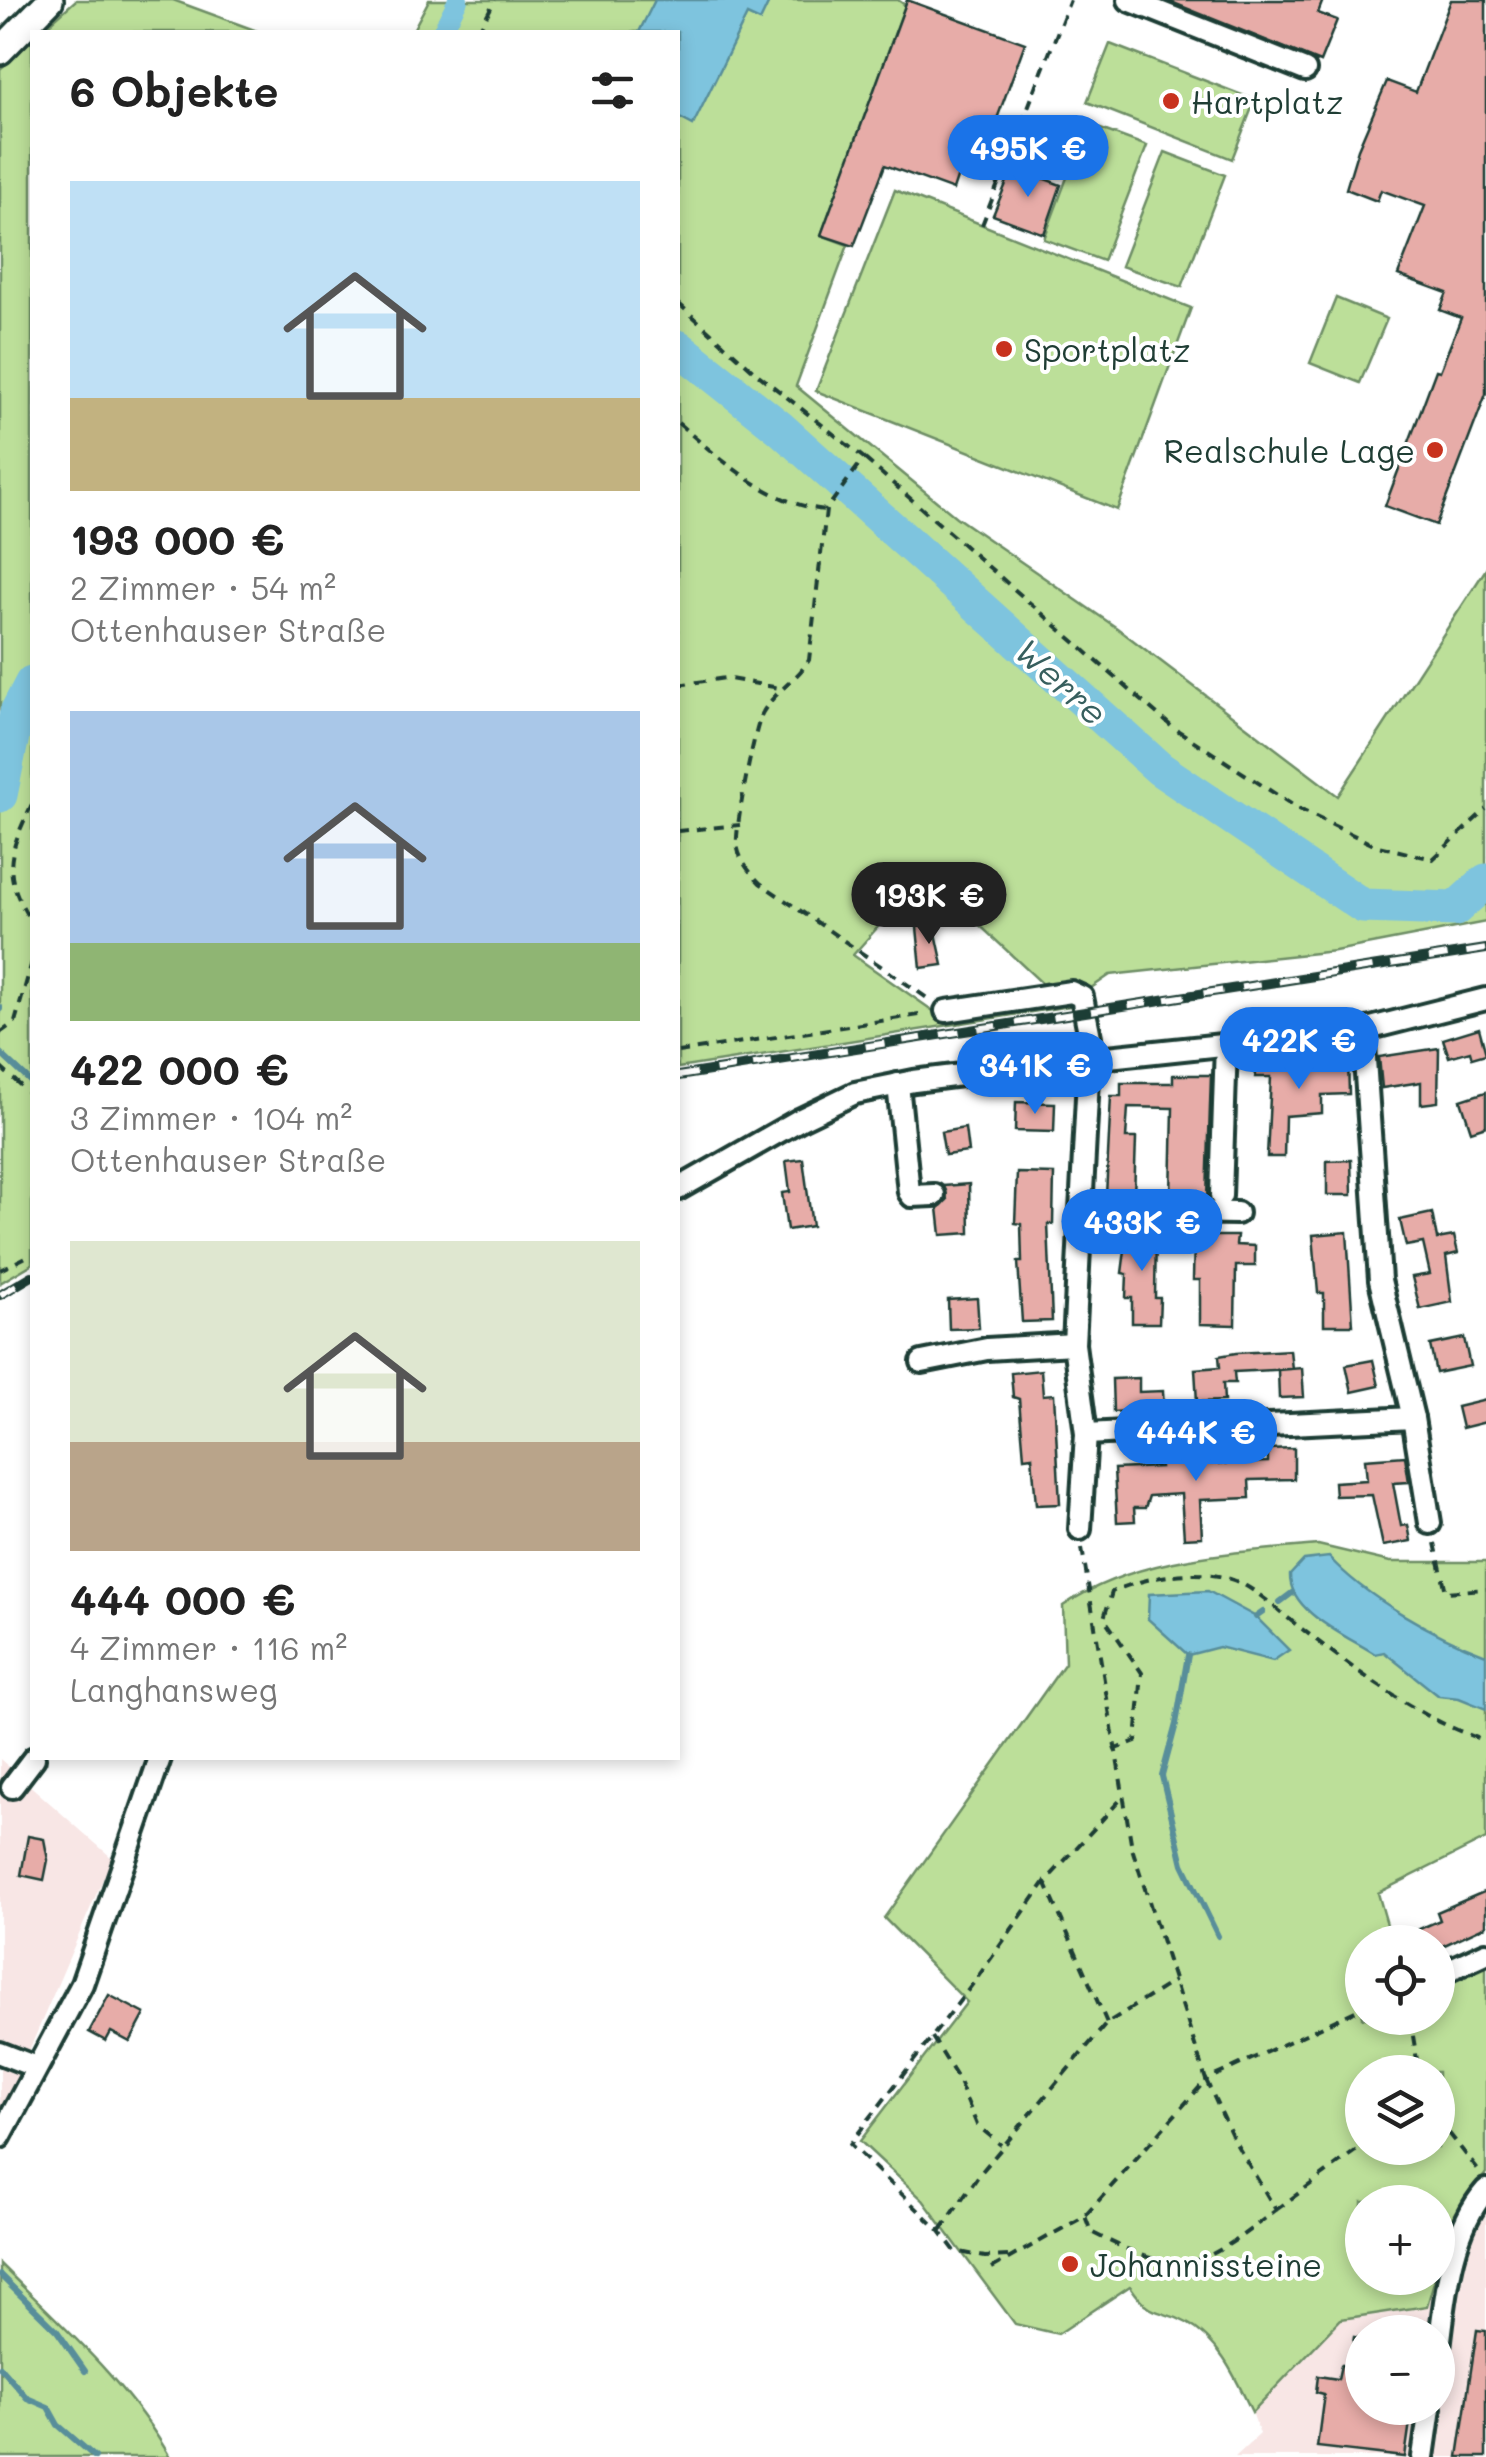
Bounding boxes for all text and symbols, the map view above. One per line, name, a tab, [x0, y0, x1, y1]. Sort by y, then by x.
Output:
text: 6 Objekte	[70, 63, 278, 118]
icon: filters	[585, 63, 640, 118]
place label: Hartplatz	[1191, 80, 1343, 122]
marker: Hartplatz	[1160, 90, 1182, 112]
pin: 495K €	[947, 115, 1109, 200]
text: 495K €	[970, 126, 1086, 168]
icon: home	[265, 246, 445, 426]
place label: Sportplatz	[1024, 328, 1190, 370]
marker: Sportplatz	[993, 338, 1015, 360]
place label: Realschule Lage	[1164, 429, 1415, 471]
marker: Realschule Lage	[1424, 439, 1446, 461]
text: 193 000 €	[70, 511, 284, 566]
text: 2 Zimmer · 54 m²	[70, 566, 336, 608]
text: Ottenhauser Straße	[70, 608, 386, 650]
water label: Werre	[1006, 627, 1118, 735]
icon: home	[265, 776, 445, 956]
pin: 193K €	[848, 862, 1010, 947]
text: 193K €	[873, 873, 985, 915]
pin: 422K €	[1218, 1007, 1380, 1092]
text: 422K €	[1242, 1018, 1356, 1060]
pin: 341K €	[954, 1032, 1116, 1117]
text: 422 000 €	[70, 1041, 289, 1096]
text: 341K €	[979, 1043, 1091, 1085]
text: 3 Zimmer · 104 m²	[70, 1096, 352, 1138]
text: Ottenhauser Straße	[70, 1138, 386, 1180]
pin: 433K €	[1061, 1189, 1223, 1274]
text: 433K €	[1083, 1200, 1201, 1242]
icon: home	[265, 1306, 445, 1486]
pin: 444K €	[1115, 1399, 1277, 1484]
text: 444K €	[1136, 1410, 1256, 1452]
text: 444 000 €	[70, 1571, 295, 1626]
text: 4 Zimmer · 116 m²	[70, 1626, 347, 1668]
text: Langhansweg	[70, 1668, 278, 1710]
map controls	[1345, 1925, 1455, 2425]
button: locate	[1345, 1925, 1455, 2035]
button: layers	[1345, 2055, 1455, 2165]
button: +	[1345, 2185, 1455, 2295]
place label: Johannissteine	[1090, 2243, 1322, 2285]
marker: Johannissteine	[1059, 2253, 1081, 2275]
button: −	[1345, 2315, 1455, 2425]

